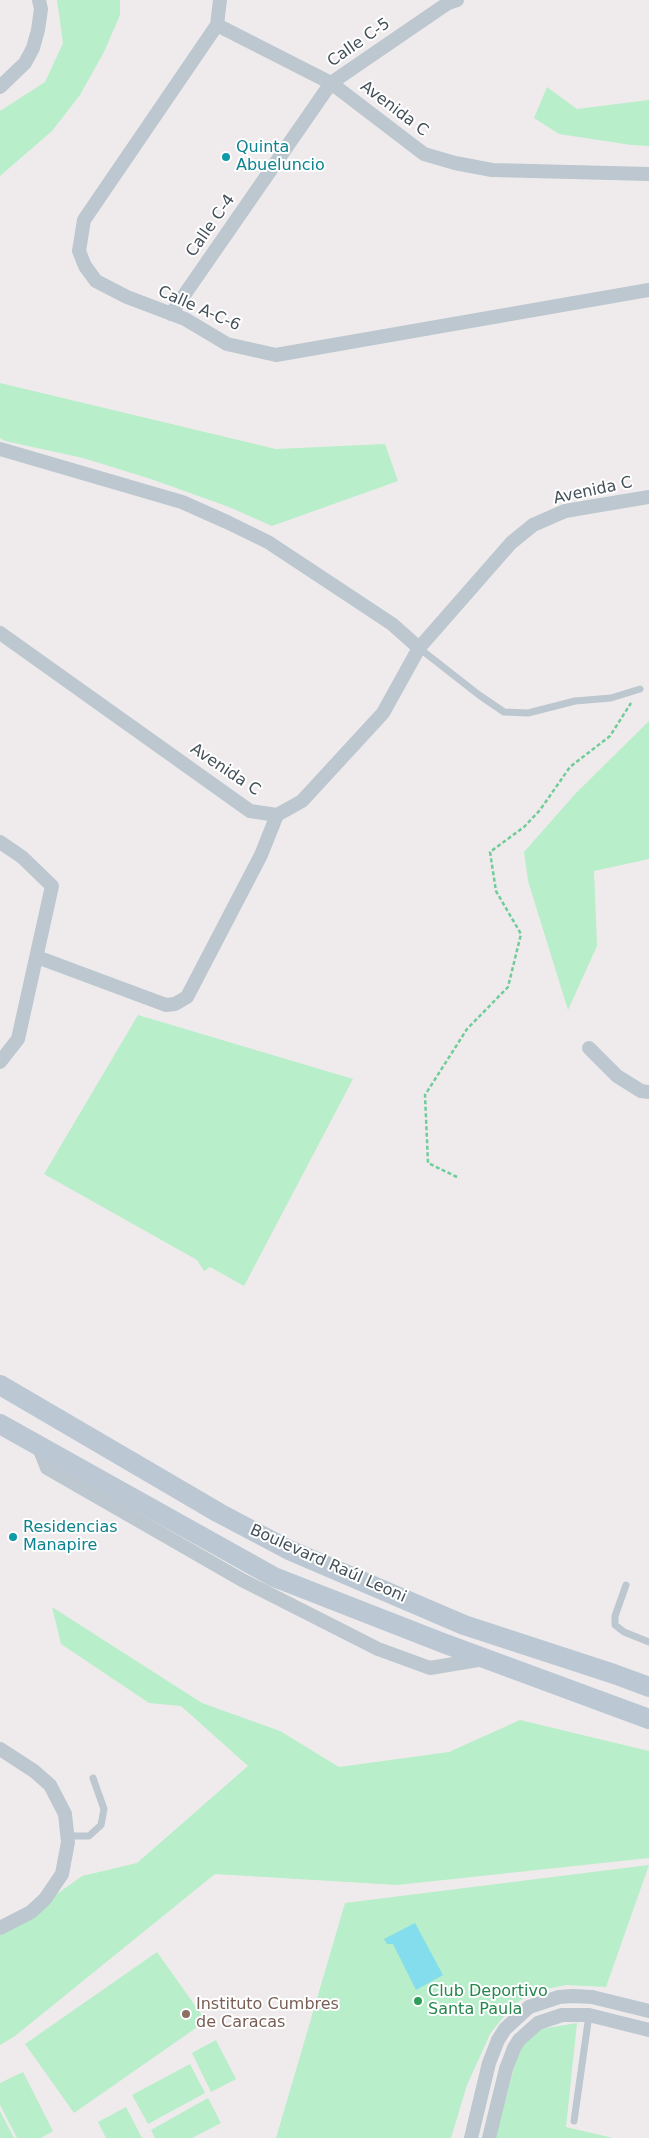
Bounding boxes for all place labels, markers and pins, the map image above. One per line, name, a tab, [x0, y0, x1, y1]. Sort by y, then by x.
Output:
place label: Quinta Abueluncio	[236, 138, 325, 176]
marker: Quinta Abueluncio	[220, 151, 232, 163]
place label: Residencias Manapire	[23, 1518, 118, 1556]
marker: Residencias Manapire	[7, 1531, 19, 1543]
place label: Club Deportivo Santa Paula	[428, 1982, 548, 2020]
place label: Instituto Cumbres de Caracas	[196, 1995, 339, 2033]
marker: Club Deportivo Santa Paula	[412, 1995, 424, 2007]
marker: Instituto Cumbres de Caracas	[180, 2008, 192, 2020]

